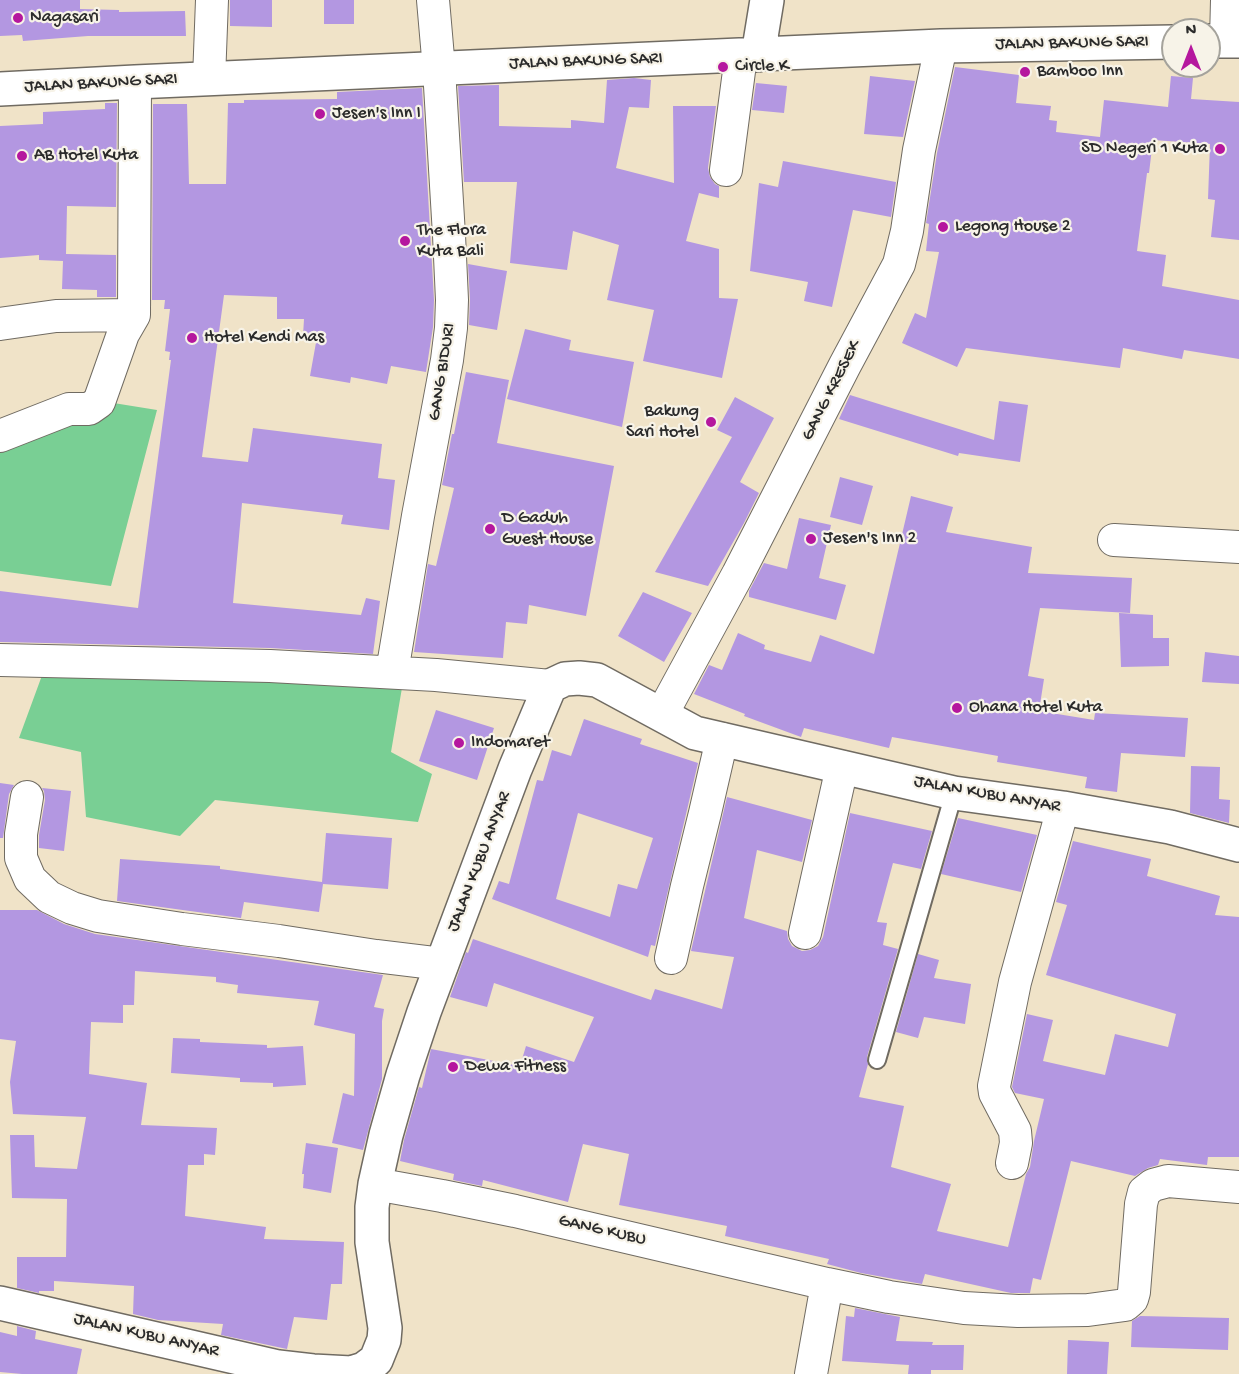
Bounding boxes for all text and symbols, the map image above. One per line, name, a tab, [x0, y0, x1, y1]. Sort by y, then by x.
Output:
place label: Nagasari	[30, 7, 99, 29]
marker: Nagasari	[11, 11, 25, 25]
north arrow	[1161, 18, 1221, 78]
text: N	[1186, 22, 1196, 41]
street label: JALAN BAKUNG SARI	[995, 32, 1149, 56]
street label: JALAN BAKUNG SARI	[509, 49, 663, 75]
place label: Circle K	[735, 56, 789, 78]
marker: Circle K	[716, 60, 730, 74]
place label: Bamboo Inn	[1037, 61, 1123, 83]
marker: Bamboo Inn	[1018, 65, 1032, 79]
street label: JALAN BAKUNG SARI	[24, 69, 178, 99]
place label: Jesen's Inn I	[332, 103, 421, 125]
marker: Jesen's Inn I	[313, 107, 327, 121]
place label: SD Negeri 1 Kuta	[1081, 138, 1208, 160]
marker: SD Negeri 1 Kuta	[1213, 142, 1227, 156]
place label: AB Hotel Kuta	[34, 145, 138, 167]
marker: AB Hotel Kuta	[15, 149, 29, 163]
place label: Legong House 2	[955, 216, 1071, 238]
place label: The Flora Kuta Bali	[417, 220, 486, 262]
marker: Legong House 2	[936, 220, 950, 234]
marker: The Flora Kuta Bali	[398, 234, 412, 248]
street label: GANG BIDURI	[425, 322, 461, 422]
place label: Hotel Kendi Mas	[204, 327, 324, 349]
marker: Hotel Kendi Mas	[185, 331, 199, 345]
street label: GANG KRESEK	[798, 337, 866, 445]
place label: Bakung Sari Hotel	[626, 401, 699, 444]
marker: Bakung Sari Hotel	[704, 415, 718, 429]
place label: D Gaduh Guest House	[502, 508, 593, 550]
marker: D Gaduh Guest House	[483, 522, 497, 536]
place label: Jesen's Inn 2	[823, 528, 916, 550]
marker: Jesen's Inn 2	[804, 532, 818, 546]
place label: Ohana Hotel Kuta	[969, 697, 1102, 719]
marker: Ohana Hotel Kuta	[950, 701, 964, 715]
place label: Indomaret	[471, 732, 550, 754]
marker: Indomaret	[452, 736, 466, 750]
street label: JALAN KUBU ANYAR	[912, 771, 1062, 819]
street label: JALAN KUBU ANYAR	[443, 789, 517, 935]
place label: Dewa Fitness	[465, 1056, 566, 1078]
marker: Dewa Fitness	[446, 1060, 460, 1074]
street label: GANG KUBU	[556, 1210, 648, 1252]
street label: JALAN KUBU ANYAR	[71, 1309, 221, 1363]

